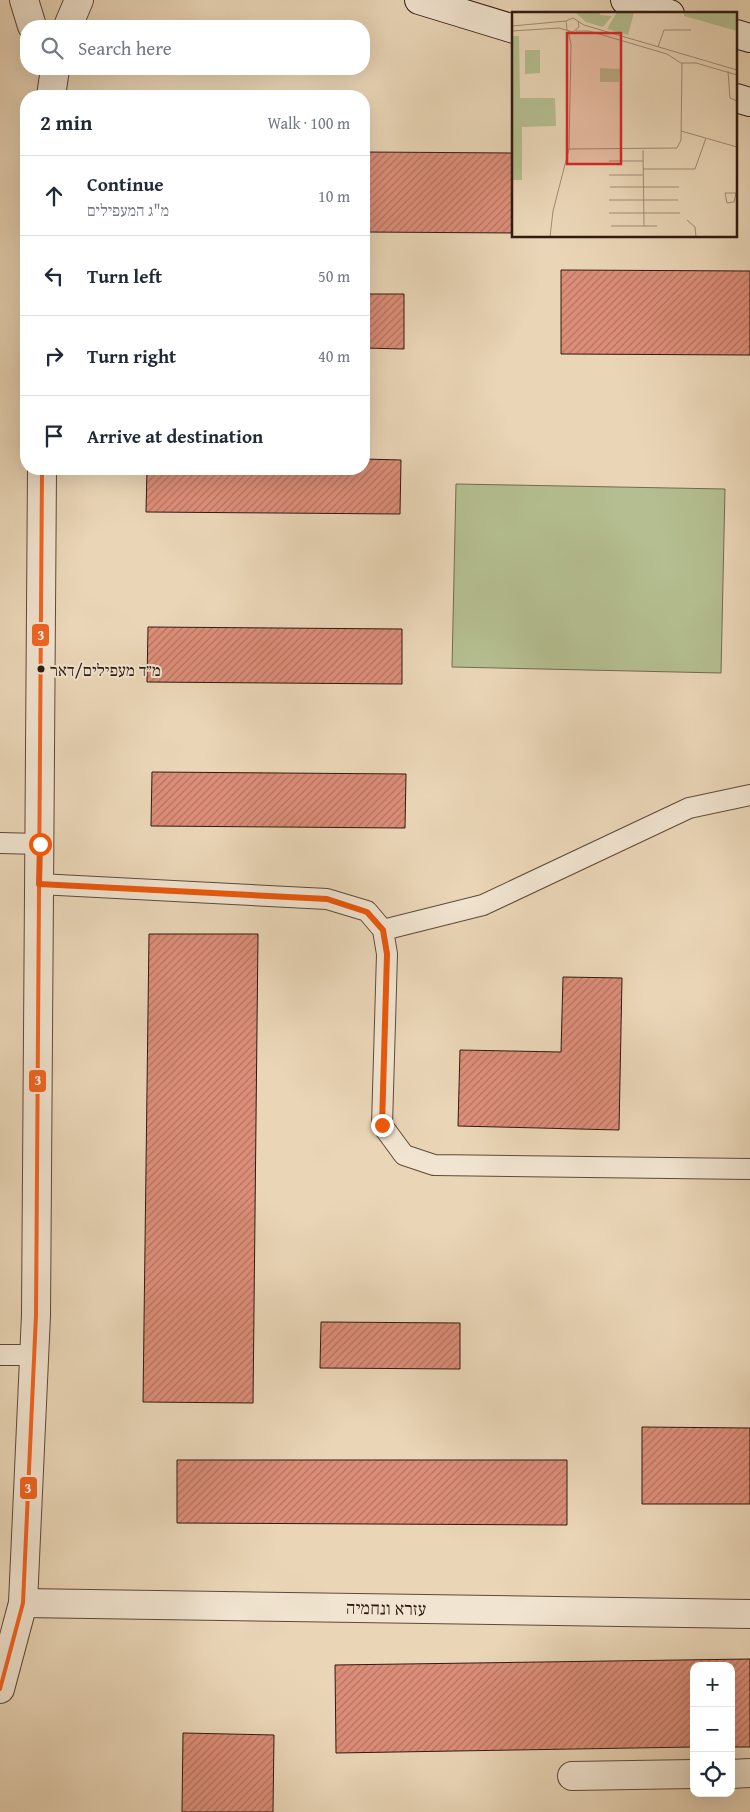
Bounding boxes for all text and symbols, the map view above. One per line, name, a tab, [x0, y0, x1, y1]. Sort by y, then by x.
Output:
inset map	[512, 12, 738, 238]
search box	[20, 20, 370, 75]
icon: search	[38, 34, 66, 62]
text: Search here	[78, 34, 172, 62]
text: 2 min	[40, 107, 92, 138]
text: Walk · 100 m	[267, 111, 350, 135]
text: Continue	[87, 170, 164, 198]
icon: ahead	[40, 182, 68, 210]
text: 10 m	[318, 184, 350, 208]
text: מ"ג המעפילים	[87, 198, 169, 222]
icon: left	[40, 262, 68, 290]
text: Turn left	[87, 262, 162, 290]
text: 50 m	[318, 264, 350, 288]
icon: right	[40, 342, 68, 370]
text: Turn right	[87, 342, 176, 370]
text: 40 m	[318, 344, 350, 368]
icon: arrive	[40, 422, 68, 450]
text: Arrive at destination	[87, 422, 263, 450]
line badge: 3	[31, 623, 50, 647]
text: 3	[37, 625, 45, 645]
place label: מ״ד מעפילים/דאר	[50, 657, 161, 682]
marker: מ״ד מעפילים/דאר	[36, 664, 46, 674]
route start	[29, 833, 52, 856]
line badge: 3	[28, 1069, 47, 1093]
text: 3	[34, 1070, 42, 1090]
route end	[371, 1114, 394, 1137]
line badge: 3	[19, 1476, 38, 1500]
text: 3	[24, 1478, 32, 1498]
street label: עזרא ונחמיה	[346, 1594, 426, 1622]
map controls	[690, 1662, 735, 1797]
button: +	[690, 1662, 735, 1707]
button: −	[690, 1707, 735, 1752]
button: locate	[690, 1752, 735, 1797]

